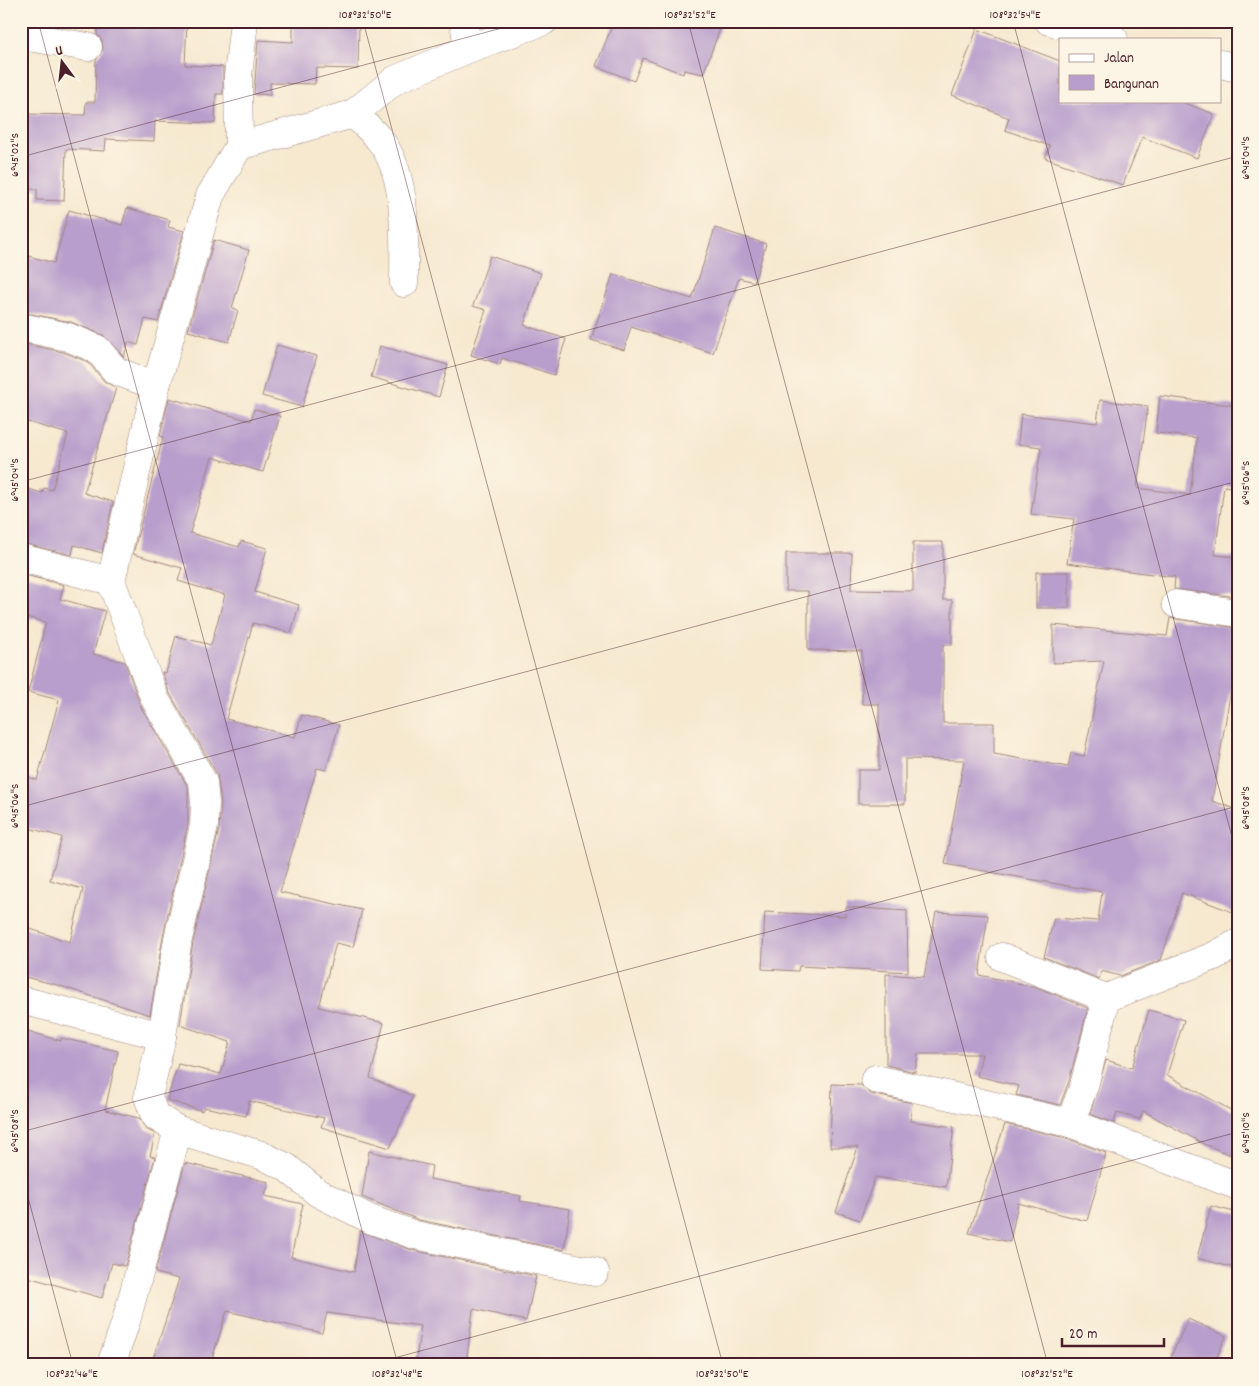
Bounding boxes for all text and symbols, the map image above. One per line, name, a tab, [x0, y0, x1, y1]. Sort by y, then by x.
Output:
text: 108°32'50"E	[339, 7, 392, 24]
text: 108°32'52"E	[664, 7, 716, 24]
text: 108°32'54"E	[989, 7, 1041, 24]
north arrow	[38, 38, 88, 88]
legend	[1059, 38, 1222, 102]
text: U	[53, 41, 65, 62]
text: Jalan	[1104, 48, 1134, 70]
text: Bangunan	[1104, 74, 1159, 96]
text: 6°45'02"S	[7, 133, 24, 177]
text: 6°45'04"S	[1238, 136, 1255, 180]
text: 6°45'04"S	[7, 458, 24, 502]
text: 6°45'06"S	[1238, 461, 1255, 505]
text: 6°45'06"S	[7, 784, 24, 828]
text: 6°45'08"S	[1238, 786, 1255, 830]
text: 6°45'08"S	[7, 1109, 24, 1153]
text: 6°45'10"S	[1238, 1112, 1255, 1154]
scale bar	[1062, 1316, 1164, 1348]
text: 20 m	[1069, 1324, 1097, 1346]
text: 108°32'46"E	[46, 1366, 98, 1383]
text: 108°32'48"E	[372, 1366, 423, 1383]
text: 108°32'50"E	[696, 1366, 749, 1383]
text: 108°32'52"E	[1021, 1366, 1073, 1383]

